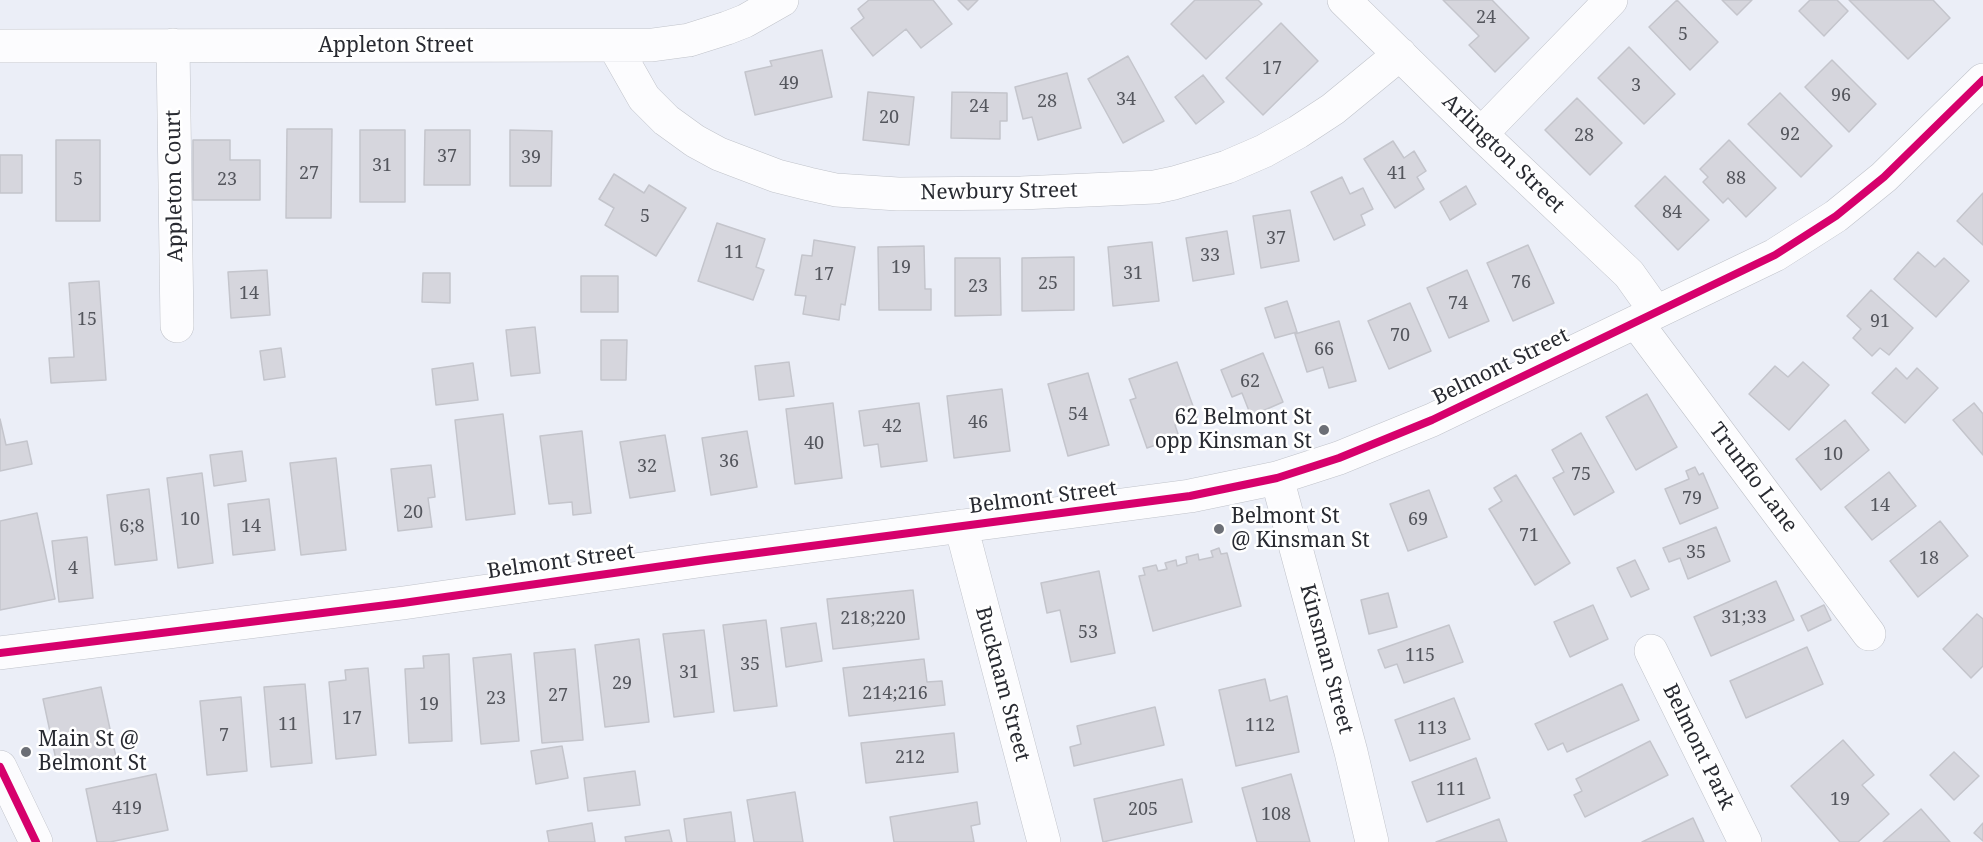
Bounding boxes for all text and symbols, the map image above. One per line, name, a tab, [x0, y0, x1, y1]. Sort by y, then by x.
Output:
house number: 24	[1476, 7, 1496, 29]
house number: 5	[1678, 24, 1688, 46]
street label: Appleton Street	[318, 33, 474, 59]
house number: 17	[1262, 58, 1282, 80]
house number: 49	[779, 73, 799, 95]
house number: 3	[1631, 75, 1641, 97]
house number: 96	[1831, 85, 1851, 107]
house number: 34	[1116, 89, 1136, 111]
street label: Arlington Street	[1437, 89, 1569, 219]
house number: 28	[1037, 91, 1057, 113]
house number: 24	[969, 96, 989, 118]
house number: 20	[879, 107, 899, 129]
street label: Appleton Court	[161, 110, 189, 262]
house number: 92	[1780, 124, 1800, 146]
house number: 28	[1574, 125, 1594, 147]
house number: 37	[437, 146, 457, 168]
house number: 39	[521, 147, 541, 169]
house number: 31	[372, 155, 392, 177]
house number: 27	[299, 163, 319, 185]
house number: 41	[1387, 163, 1407, 185]
house number: 88	[1726, 168, 1746, 190]
house number: 5	[73, 169, 83, 191]
house number: 23	[217, 169, 237, 191]
street label: Newbury Street	[920, 178, 1078, 206]
house number: 84	[1662, 202, 1682, 224]
house number: 5	[640, 206, 650, 228]
house number: 37	[1266, 228, 1286, 250]
house number: 11	[724, 242, 744, 264]
house number: 33	[1200, 245, 1220, 267]
house number: 19	[891, 257, 911, 279]
house number: 31	[1123, 263, 1143, 285]
house number: 17	[814, 264, 834, 286]
house number: 76	[1511, 272, 1531, 294]
house number: 25	[1038, 273, 1058, 295]
house number: 23	[968, 276, 988, 298]
house number: 14	[239, 283, 259, 305]
house number: 74	[1448, 293, 1468, 315]
house number: 15	[77, 309, 97, 331]
house number: 91	[1870, 311, 1890, 333]
street label: Belmont Street	[1429, 323, 1573, 411]
house number: 70	[1390, 325, 1410, 347]
house number: 66	[1314, 339, 1334, 361]
house number: 62	[1240, 371, 1260, 393]
house number: 54	[1068, 404, 1088, 426]
place label: 62 Belmont St opp Kinsman St	[1155, 405, 1312, 455]
house number: 46	[968, 412, 988, 434]
house number: 42	[882, 416, 902, 438]
street label: Trunfio Lane	[1704, 418, 1802, 538]
marker: 62 Belmont St opp Kinsman St	[1317, 423, 1331, 437]
house number: 40	[804, 433, 824, 455]
house number: 10	[1823, 444, 1843, 466]
house number: 36	[719, 451, 739, 473]
house number: 32	[637, 456, 657, 478]
house number: 75	[1571, 464, 1591, 486]
street label: Belmont Street	[968, 476, 1118, 520]
house number: 79	[1682, 488, 1702, 510]
house number: 14	[1870, 495, 1890, 517]
house number: 20	[403, 502, 423, 524]
place label: Belmont St @ Kinsman St	[1231, 504, 1370, 554]
house number: 10	[180, 509, 200, 531]
house number: 69	[1408, 509, 1428, 531]
house number: 6;8	[119, 516, 145, 538]
house number: 14	[241, 516, 261, 538]
marker: Belmont St @ Kinsman St	[1212, 522, 1226, 536]
house number: 71	[1519, 525, 1539, 547]
street label: Belmont Street	[486, 539, 636, 585]
house number: 35	[1686, 542, 1706, 564]
house number: 18	[1919, 548, 1939, 570]
house number: 4	[68, 558, 78, 580]
street label: Kinsman Street	[1294, 582, 1358, 736]
street label: Bucknam Street	[969, 604, 1035, 764]
house number: 31;33	[1721, 607, 1767, 629]
house number: 218;220	[840, 608, 906, 630]
house number: 53	[1078, 622, 1098, 644]
house number: 115	[1405, 645, 1435, 667]
house number: 35	[740, 654, 760, 676]
house number: 31	[679, 662, 699, 684]
house number: 29	[612, 673, 632, 695]
street label: Belmont Park	[1657, 680, 1739, 814]
house number: 214;216	[862, 683, 928, 705]
house number: 27	[548, 685, 568, 707]
house number: 23	[486, 688, 506, 710]
house number: 19	[419, 694, 439, 716]
house number: 17	[342, 708, 362, 730]
house number: 11	[278, 714, 298, 736]
house number: 112	[1245, 715, 1275, 737]
house number: 113	[1417, 718, 1447, 740]
house number: 7	[219, 725, 229, 747]
place label: Main St @ Belmont St	[38, 727, 147, 777]
marker: Main St @ Belmont St	[19, 745, 33, 759]
house number: 212	[895, 747, 925, 769]
house number: 111	[1436, 779, 1466, 801]
house number: 19	[1830, 789, 1850, 811]
house number: 419	[112, 798, 142, 820]
house number: 205	[1128, 799, 1158, 821]
house number: 108	[1261, 804, 1291, 826]

